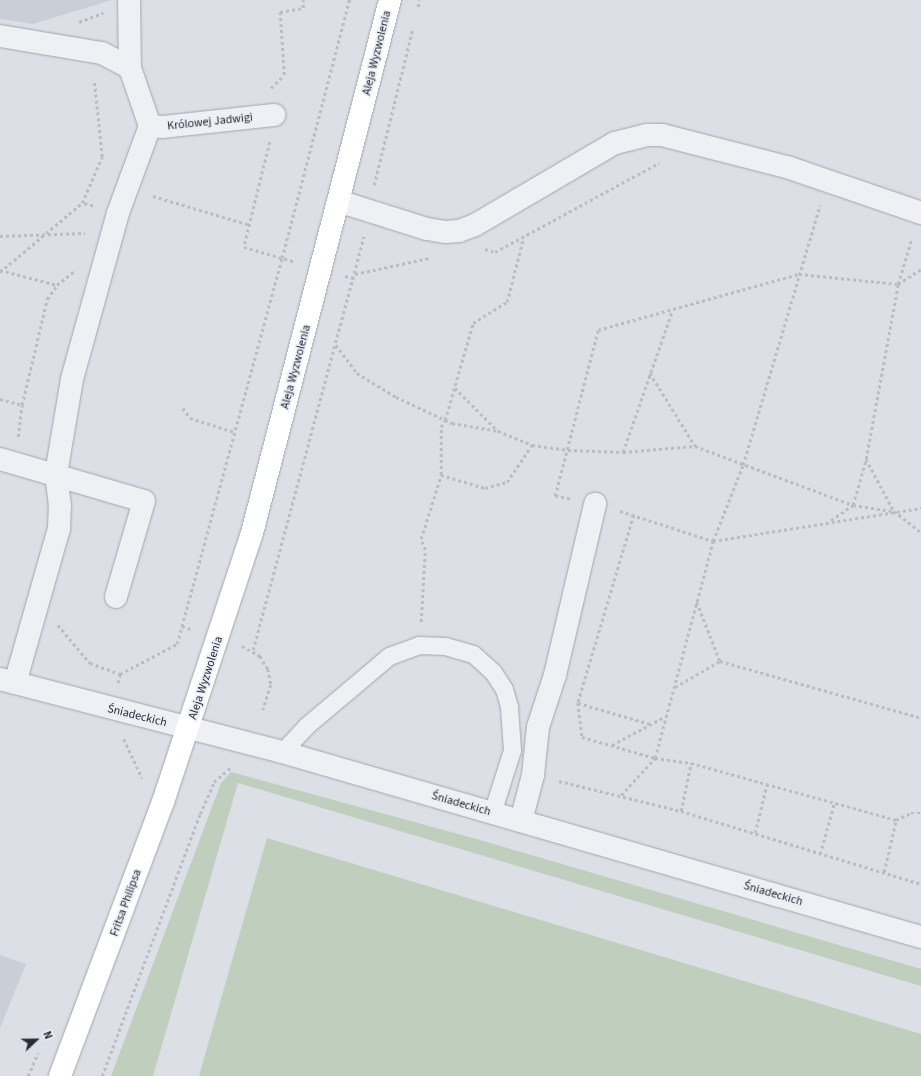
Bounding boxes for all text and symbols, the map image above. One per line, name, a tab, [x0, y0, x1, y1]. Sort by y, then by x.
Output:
street label: Aleja Wyzwolenia	[360, 9, 394, 97]
street label: Królowej Jadwigi	[167, 110, 253, 134]
street label: Aleja Wyzwolenia	[278, 323, 314, 411]
street label: Aleja Wyzwolenia	[186, 635, 226, 721]
street label: Śniadeckich	[106, 702, 168, 730]
street label: Śniadeckich	[430, 789, 492, 819]
street label: Fritsa Philipsa	[107, 868, 145, 938]
street label: Śniadeckich	[742, 879, 804, 909]
north arrow	[16, 1020, 56, 1060]
text: N	[39, 1029, 56, 1042]

